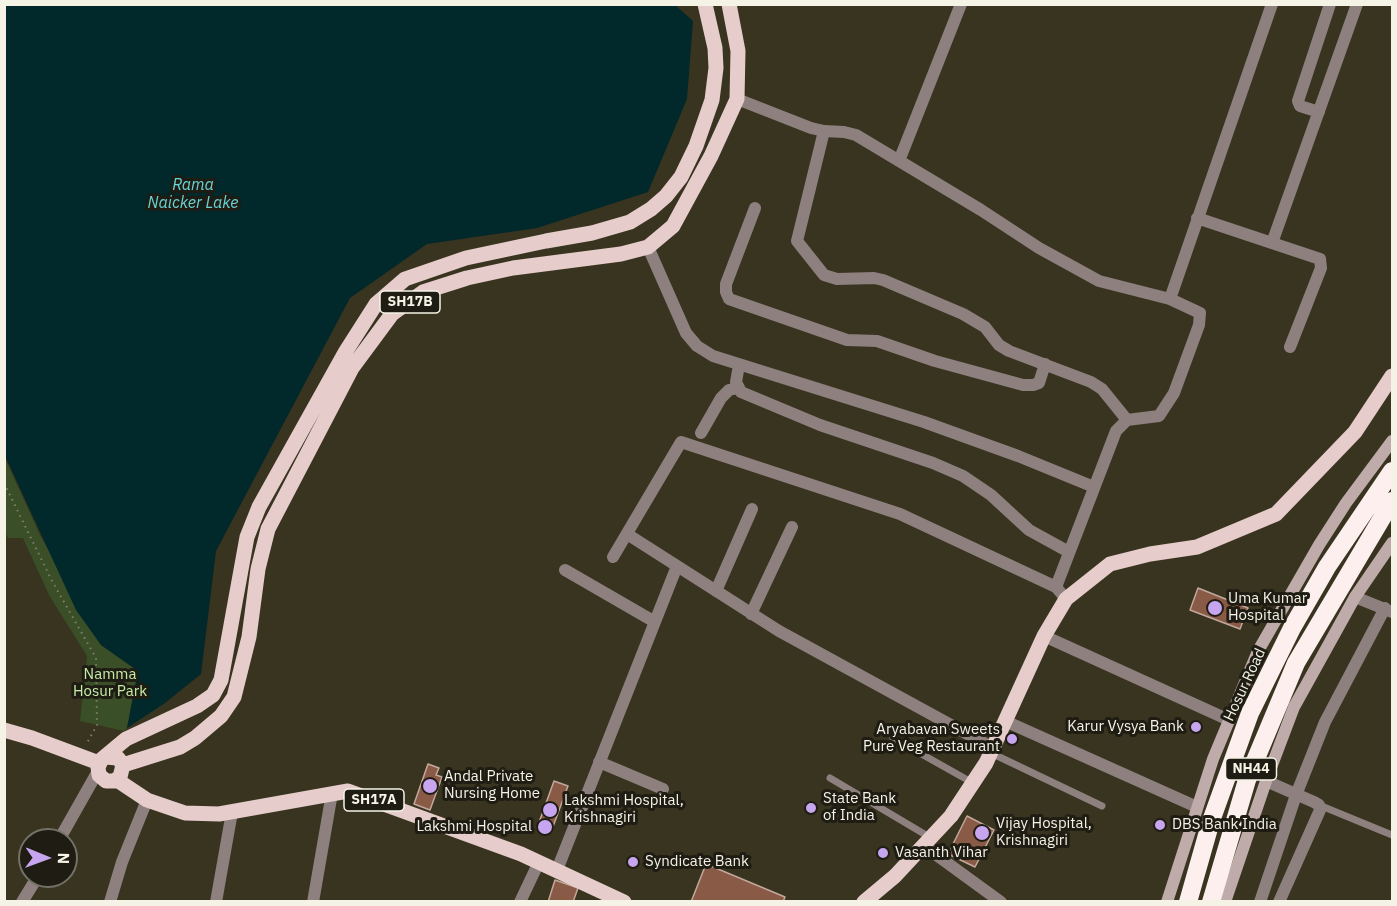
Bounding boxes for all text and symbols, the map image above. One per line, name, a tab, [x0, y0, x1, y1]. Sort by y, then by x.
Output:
water label: Rama Naicker Lake	[147, 175, 239, 213]
road number: SH17B	[380, 291, 440, 313]
place label: Uma Kumar Hospital	[1228, 590, 1307, 625]
marker: Uma Kumar Hospital	[1206, 599, 1224, 617]
street label: Hosur Road	[1220, 646, 1270, 724]
park label: Namma Hosur Park	[73, 666, 147, 701]
place label: Karur Vysya Bank	[1067, 718, 1184, 736]
marker: Karur Vysya Bank	[1189, 720, 1203, 734]
place label: Aryabavan Sweets Pure Veg Restaurant	[863, 721, 1000, 756]
marker: Aryabavan Sweets Pure Veg Restaurant	[1005, 732, 1019, 746]
road number: NH44	[1226, 758, 1276, 780]
place label: Andal Private Nursing Home	[444, 768, 540, 803]
marker: Andal Private Nursing Home	[421, 777, 439, 795]
road number: SH17A	[344, 789, 404, 811]
place label: State Bank of India	[823, 790, 896, 825]
place label: Lakshmi Hospital, Krishnagiri	[564, 792, 684, 827]
marker: Lakshmi Hospital, Krishnagiri	[541, 801, 559, 819]
marker: State Bank of India	[804, 801, 818, 815]
place label: Vijay Hospital, Krishnagiri	[996, 815, 1092, 850]
place label: DBS Bank India	[1172, 816, 1277, 834]
place label: Lakshmi Hospital	[416, 818, 532, 836]
marker: Lakshmi Hospital	[536, 818, 554, 836]
marker: DBS Bank India	[1153, 818, 1167, 832]
marker: Vijay Hospital, Krishnagiri	[973, 824, 991, 842]
north arrow	[18, 828, 78, 888]
place label: Vasanth Vihar	[895, 844, 988, 862]
marker: Vasanth Vihar	[876, 846, 890, 860]
text: N	[54, 852, 74, 864]
place label: Syndicate Bank	[645, 853, 749, 871]
marker: Syndicate Bank	[626, 855, 640, 869]

